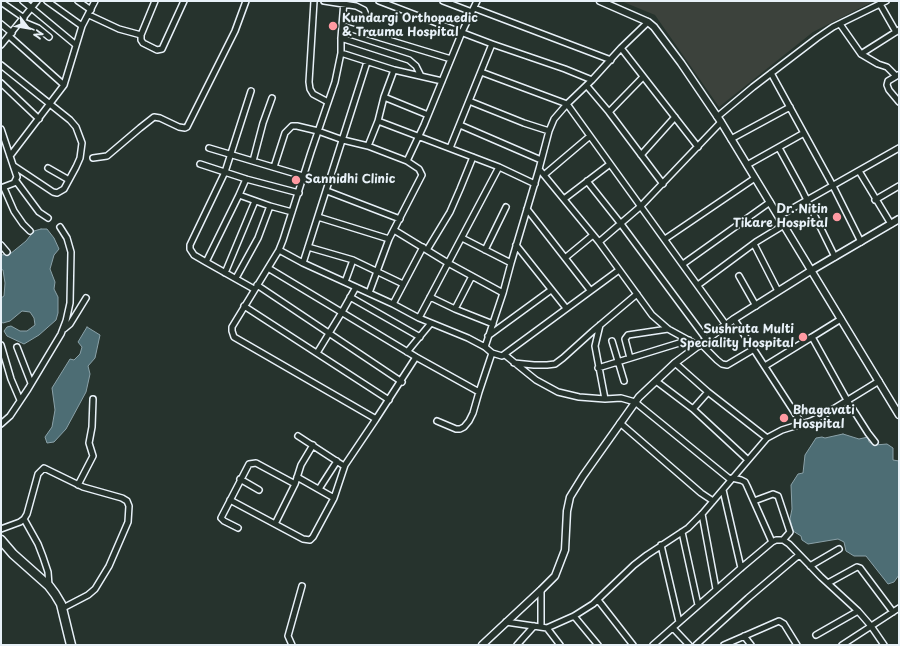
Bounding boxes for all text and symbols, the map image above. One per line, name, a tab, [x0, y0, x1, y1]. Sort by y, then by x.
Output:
north arrow	[8, 8, 48, 48]
place label: Kundargi Orthopaedic & Trauma Hospital	[342, 12, 478, 40]
marker: Kundargi Orthopaedic & Trauma Hospital	[327, 20, 339, 32]
text: N	[29, 26, 48, 43]
place label: Sannidhi Clinic	[305, 173, 395, 187]
marker: Sannidhi Clinic	[290, 174, 302, 186]
place label: Dr. Nitin Tikare Hospital	[733, 203, 828, 231]
marker: Dr. Nitin Tikare Hospital	[831, 211, 843, 223]
place label: Sushruta Multi Speciality Hospital	[680, 323, 794, 351]
marker: Sushruta Multi Speciality Hospital	[797, 331, 809, 343]
place label: Bhagavati Hospital	[793, 404, 855, 432]
marker: Bhagavati Hospital	[778, 412, 790, 424]

